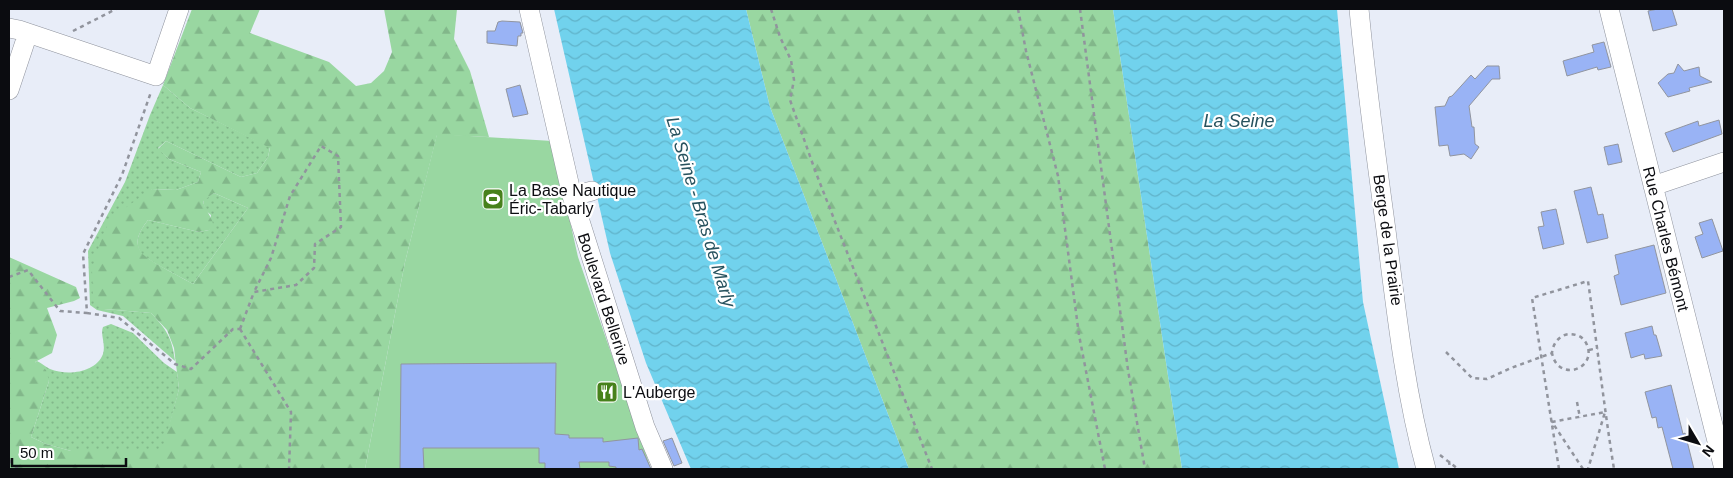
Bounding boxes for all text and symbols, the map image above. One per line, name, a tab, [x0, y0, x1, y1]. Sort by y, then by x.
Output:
water label: La Seine	[1203, 111, 1275, 131]
water label: La Seine - Bras de Marly	[662, 114, 740, 311]
street label: Rue Charles Bémont	[1640, 165, 1692, 314]
street label: Berge de la Prairie	[1370, 173, 1406, 307]
place label: La Base Nautique Éric-Tabarly	[509, 182, 636, 217]
sports icon: La Base Nautique Éric-Tabarly	[481, 187, 505, 211]
street label: Boulevard Bellerive	[575, 231, 633, 367]
restaurant icon: L'Auberge	[595, 380, 619, 404]
place label: L'Auberge	[623, 384, 696, 401]
north arrow	[1673, 418, 1723, 468]
scale bar	[12, 436, 126, 468]
text: N	[1699, 442, 1718, 460]
text: 50 m	[20, 444, 53, 461]

